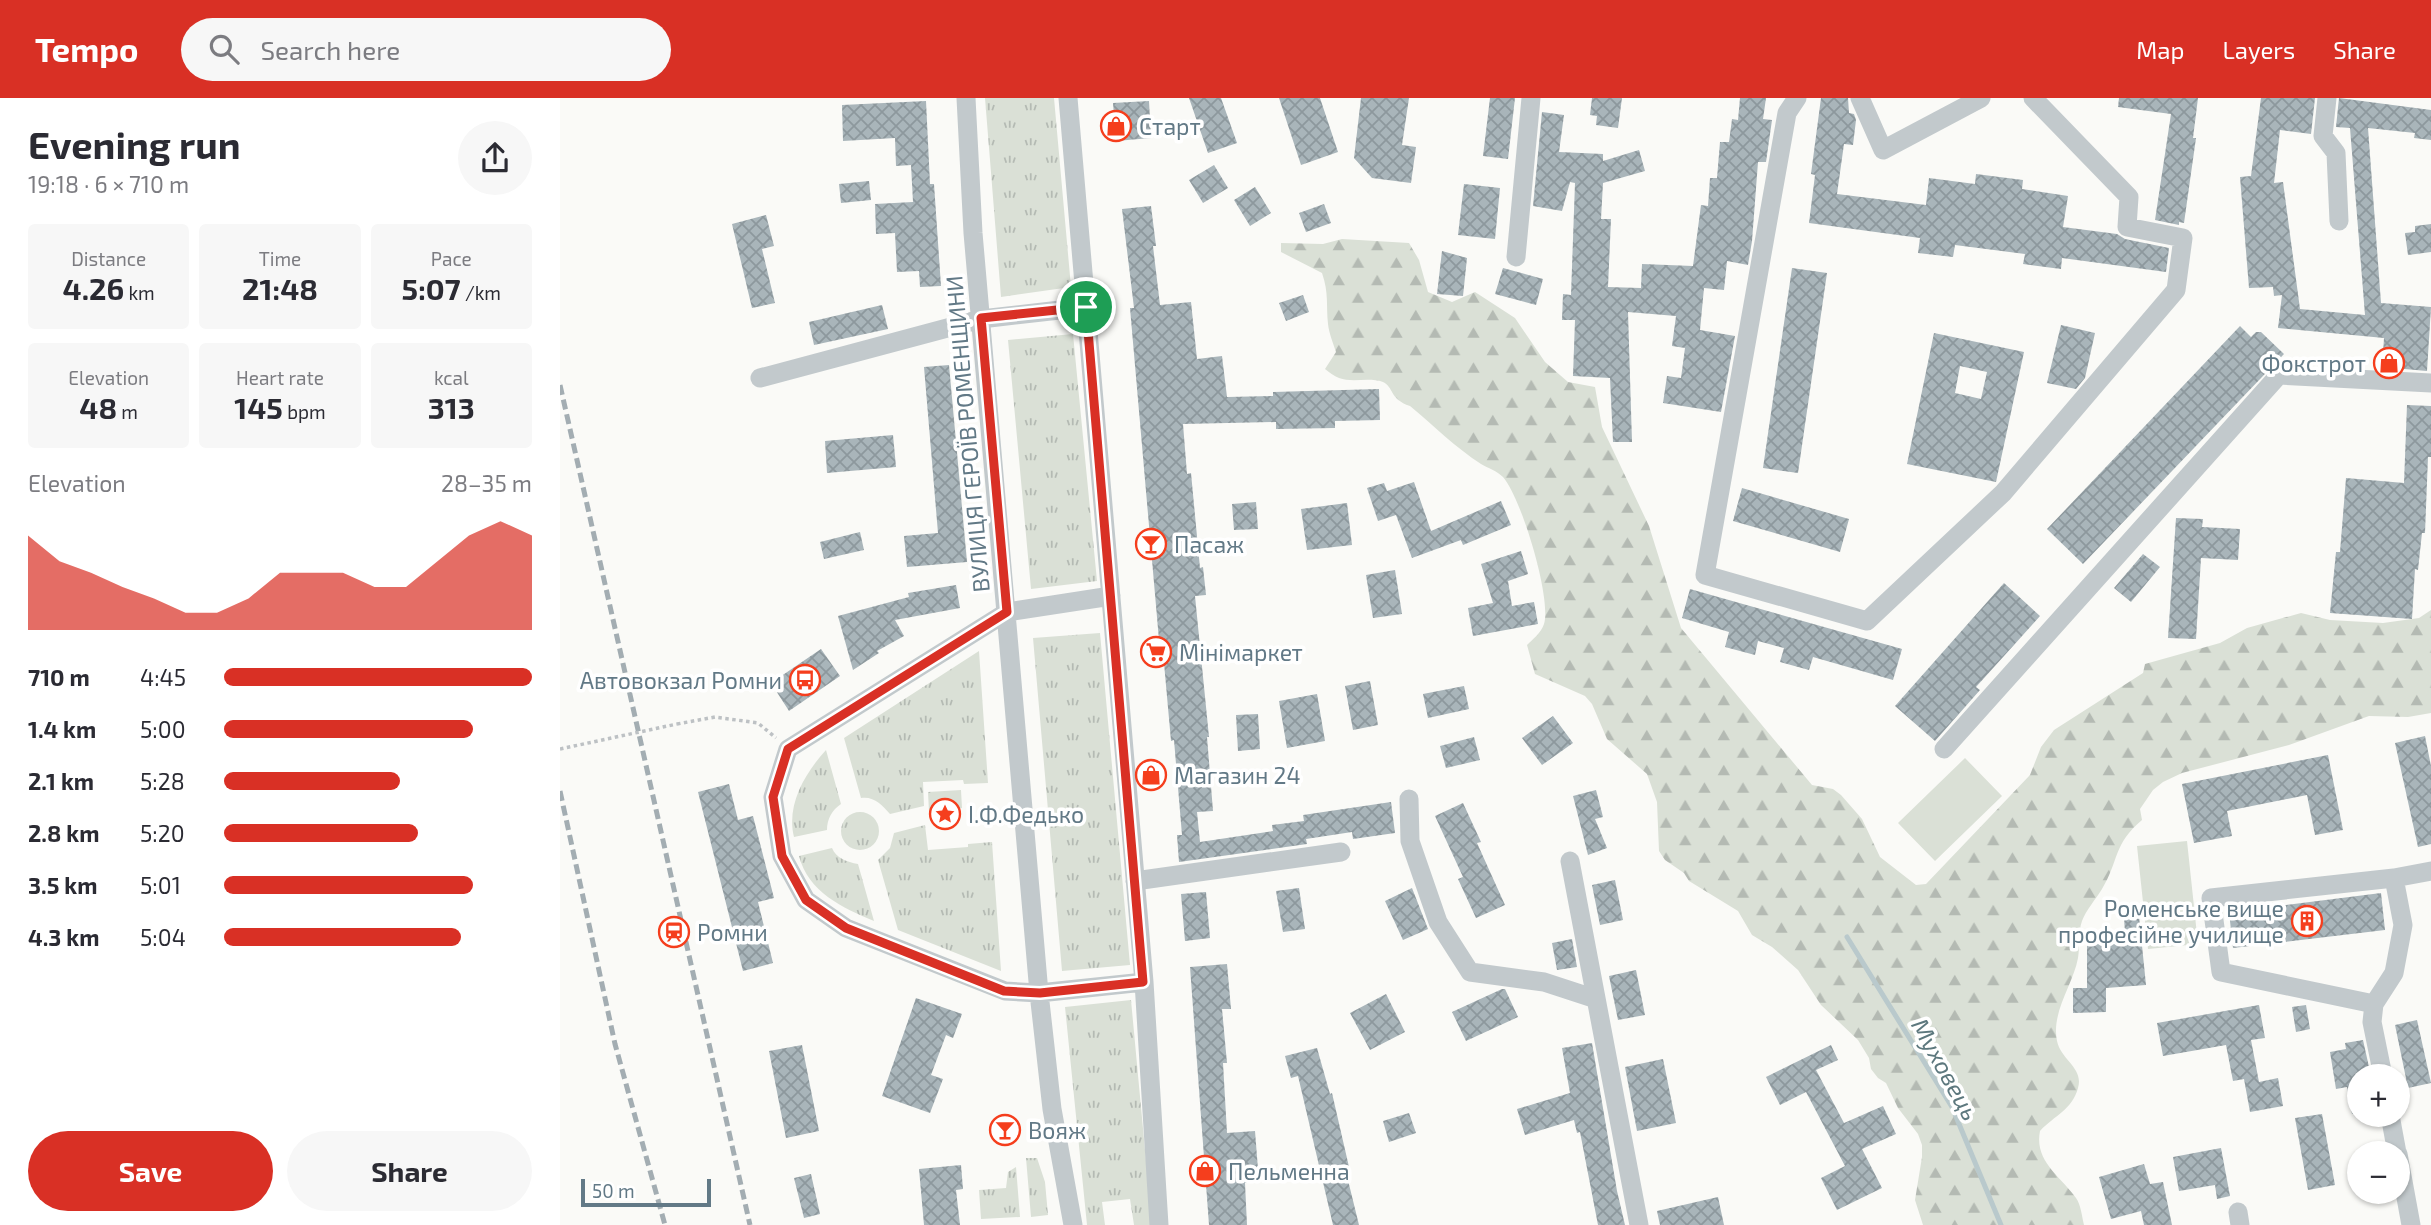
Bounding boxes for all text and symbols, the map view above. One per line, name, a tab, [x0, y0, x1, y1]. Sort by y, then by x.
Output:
search box	[181, 18, 671, 81]
text: Tempo	[35, 29, 139, 69]
icon: search	[205, 30, 243, 68]
text: Search here	[261, 34, 400, 65]
text: Map	[2136, 35, 2184, 64]
text: Layers	[2222, 35, 2295, 64]
text: Share	[2333, 35, 2396, 64]
shop icon: Старт	[1099, 109, 1133, 143]
place label: Старт	[1139, 112, 1201, 140]
text: Evening run	[28, 121, 241, 167]
button: share	[458, 121, 532, 195]
text: 19:18 · 6 × 710 m	[28, 170, 189, 198]
text: Distance	[71, 247, 146, 270]
text: Time	[259, 247, 301, 270]
text: Pace	[431, 247, 472, 270]
text: 4.26	[63, 270, 124, 306]
text: 21:48	[242, 270, 318, 306]
text: 5:07	[402, 270, 461, 306]
street label: ВУЛИЦЯ ГЕРОЇВ РОМЕНЩИНИ	[939, 275, 995, 593]
pin	[1056, 277, 1116, 337]
text: km	[124, 281, 155, 304]
text: /km	[461, 281, 501, 304]
icon: arrive	[1067, 288, 1105, 326]
shop icon: Фокстрот	[2372, 346, 2406, 380]
place label: Фокстрот	[2262, 349, 2366, 377]
text: Elevation	[68, 366, 149, 389]
text: Heart rate	[236, 366, 324, 389]
text: kcal	[434, 366, 469, 389]
text: 48	[79, 389, 117, 425]
text: 145	[234, 389, 283, 425]
text: 313	[428, 389, 475, 425]
text: m	[117, 400, 138, 423]
text: bpm	[283, 400, 326, 423]
text: Elevation	[28, 469, 126, 497]
text: 28–35 m	[441, 469, 532, 497]
bar icon: Пасаж	[1134, 527, 1168, 561]
place label: Пасаж	[1174, 530, 1244, 558]
supermarket icon: Мінімаркет	[1139, 635, 1173, 669]
place label: Мінімаркет	[1179, 638, 1303, 666]
text: 710 m	[28, 663, 90, 691]
text: 4:45	[140, 663, 186, 691]
bus stop icon: Автовокзал Ромни	[788, 663, 822, 697]
place label: Автовокзал Ромни	[580, 666, 782, 694]
text: 1.4 km	[28, 715, 96, 743]
text: 5:00	[140, 715, 186, 743]
shop icon: Магазин 24	[1134, 758, 1168, 792]
place label: Магазин 24	[1174, 761, 1301, 789]
text: 2.1 km	[28, 767, 94, 795]
text: 5:28	[140, 767, 185, 795]
place icon: І.Ф.Федько	[928, 797, 962, 831]
place label: І.Ф.Федько	[968, 800, 1084, 828]
text: 2.8 km	[28, 819, 99, 847]
text: 5:20	[140, 819, 185, 847]
text: 3.5 km	[28, 871, 97, 899]
text: 5:01	[140, 871, 181, 899]
place label: Роменське вище професійне училище	[2058, 894, 2284, 949]
building icon: Роменське вище професійне училище	[2290, 904, 2324, 938]
station icon: Ромни	[657, 915, 691, 949]
place label: Ромни	[697, 918, 768, 946]
text: 4.3 km	[28, 923, 99, 951]
text: 5:04	[140, 923, 186, 951]
water label: Муховець	[1906, 1013, 1986, 1125]
map controls	[2347, 1064, 2410, 1204]
button: +	[2347, 1064, 2410, 1127]
bar icon: Вояж	[988, 1113, 1022, 1147]
place label: Вояж	[1028, 1116, 1086, 1144]
button: Save	[28, 1131, 273, 1211]
button: Share	[287, 1131, 532, 1211]
button: −	[2347, 1141, 2410, 1204]
shop icon: Пельменна	[1188, 1154, 1222, 1188]
place label: Пельменна	[1228, 1157, 1350, 1185]
scale bar	[581, 1176, 710, 1208]
text: 50 m	[592, 1179, 635, 1202]

